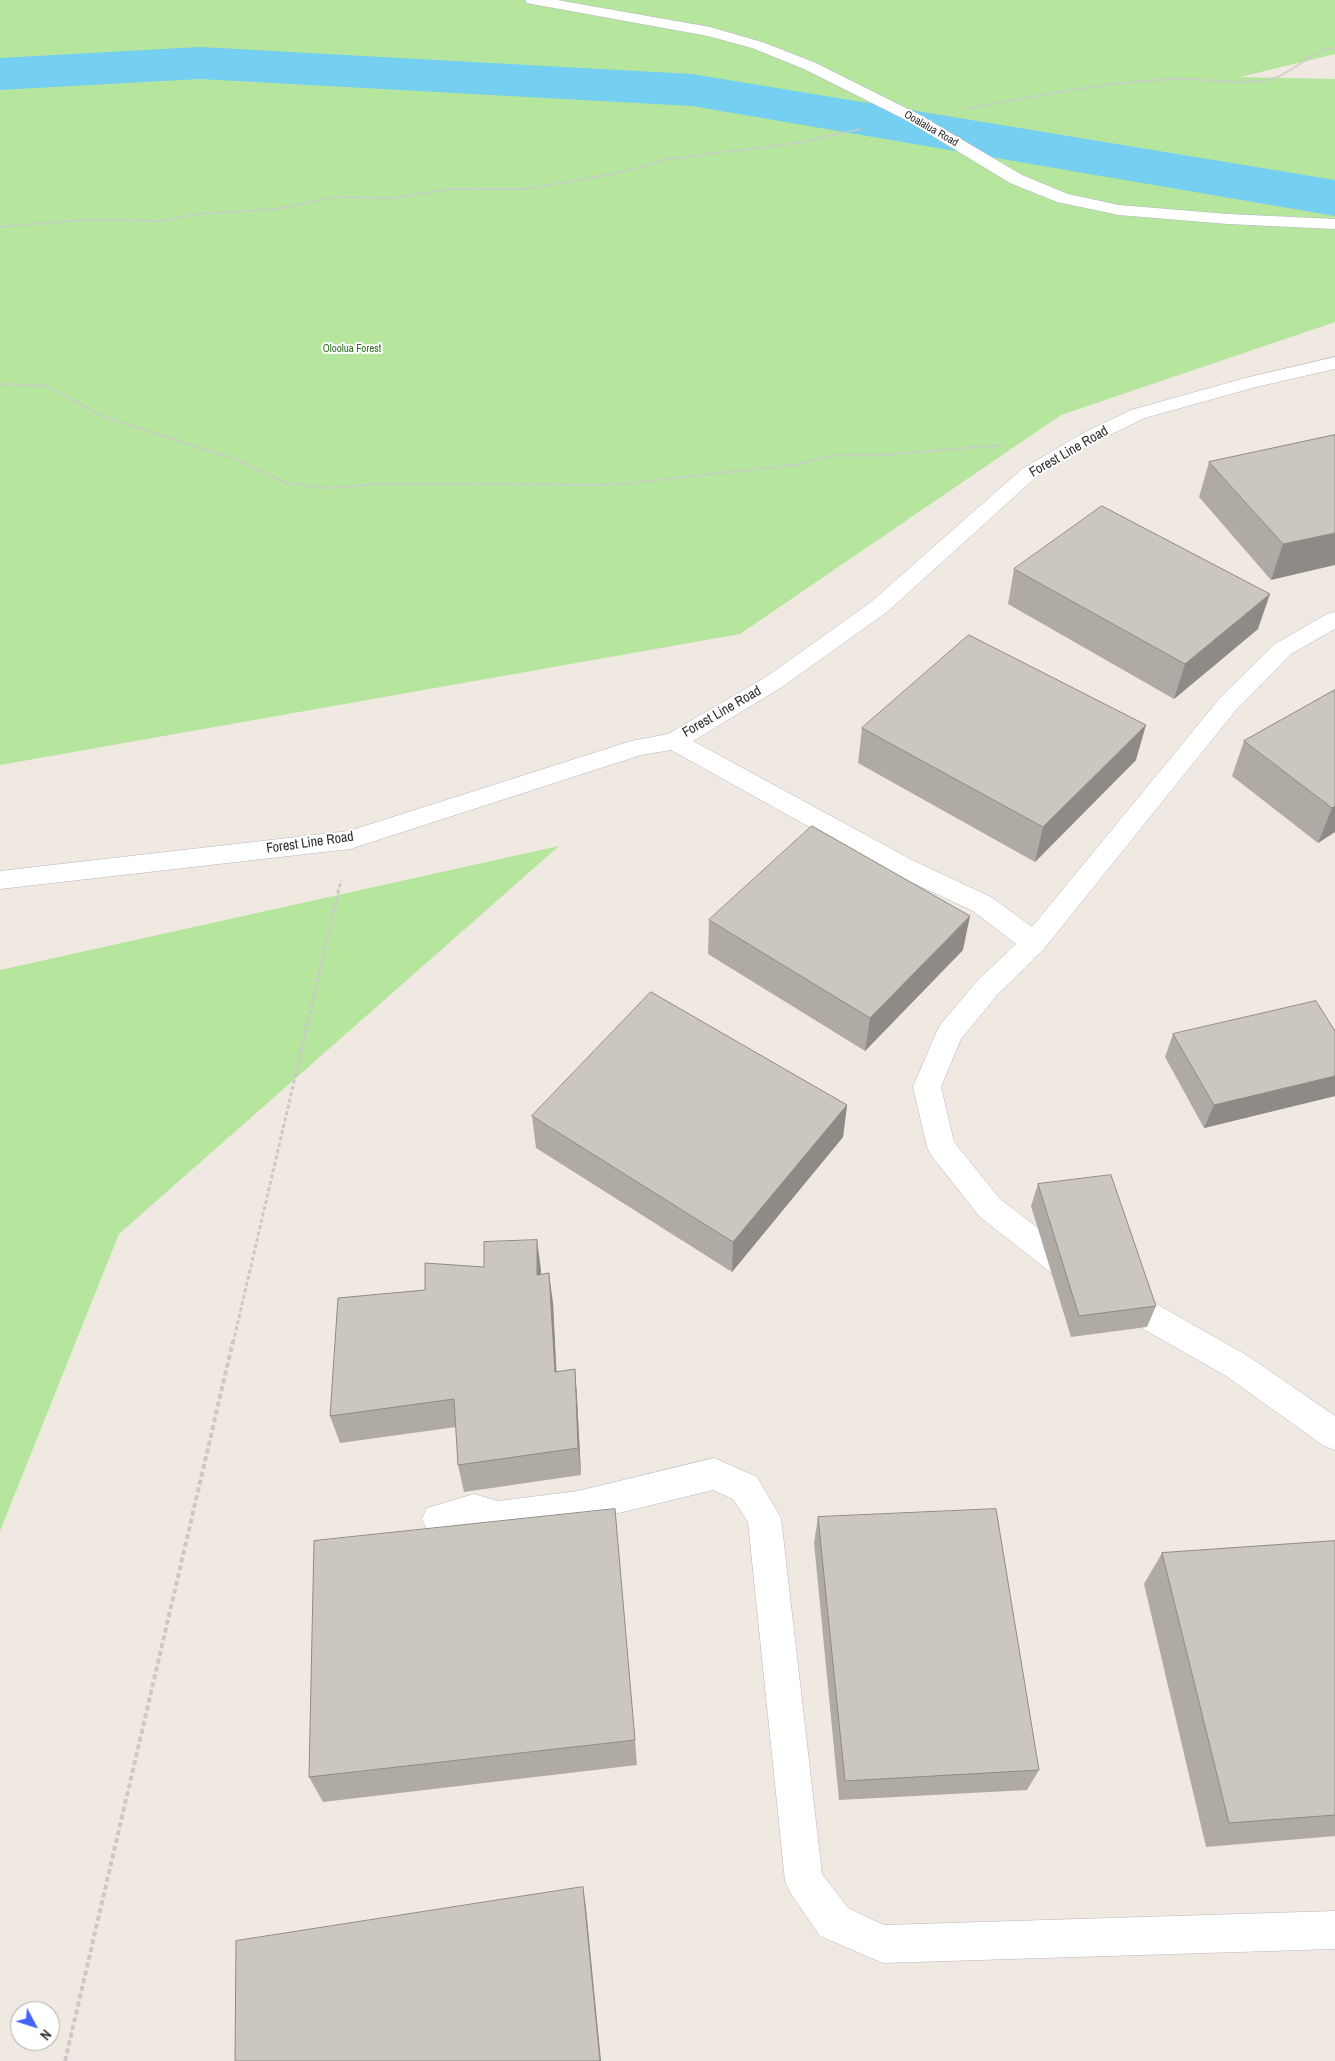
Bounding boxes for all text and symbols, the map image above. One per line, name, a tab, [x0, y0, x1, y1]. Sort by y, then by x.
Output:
street label: Ooalalua Road	[902, 108, 960, 150]
park label: Oloolua Forest	[323, 342, 381, 356]
street label: Forest Line Road	[1027, 423, 1111, 481]
street label: Forest Line Road	[680, 683, 764, 741]
street label: Forest Line Road	[265, 829, 355, 857]
north arrow	[10, 2001, 60, 2051]
text: N	[36, 2026, 55, 2044]

